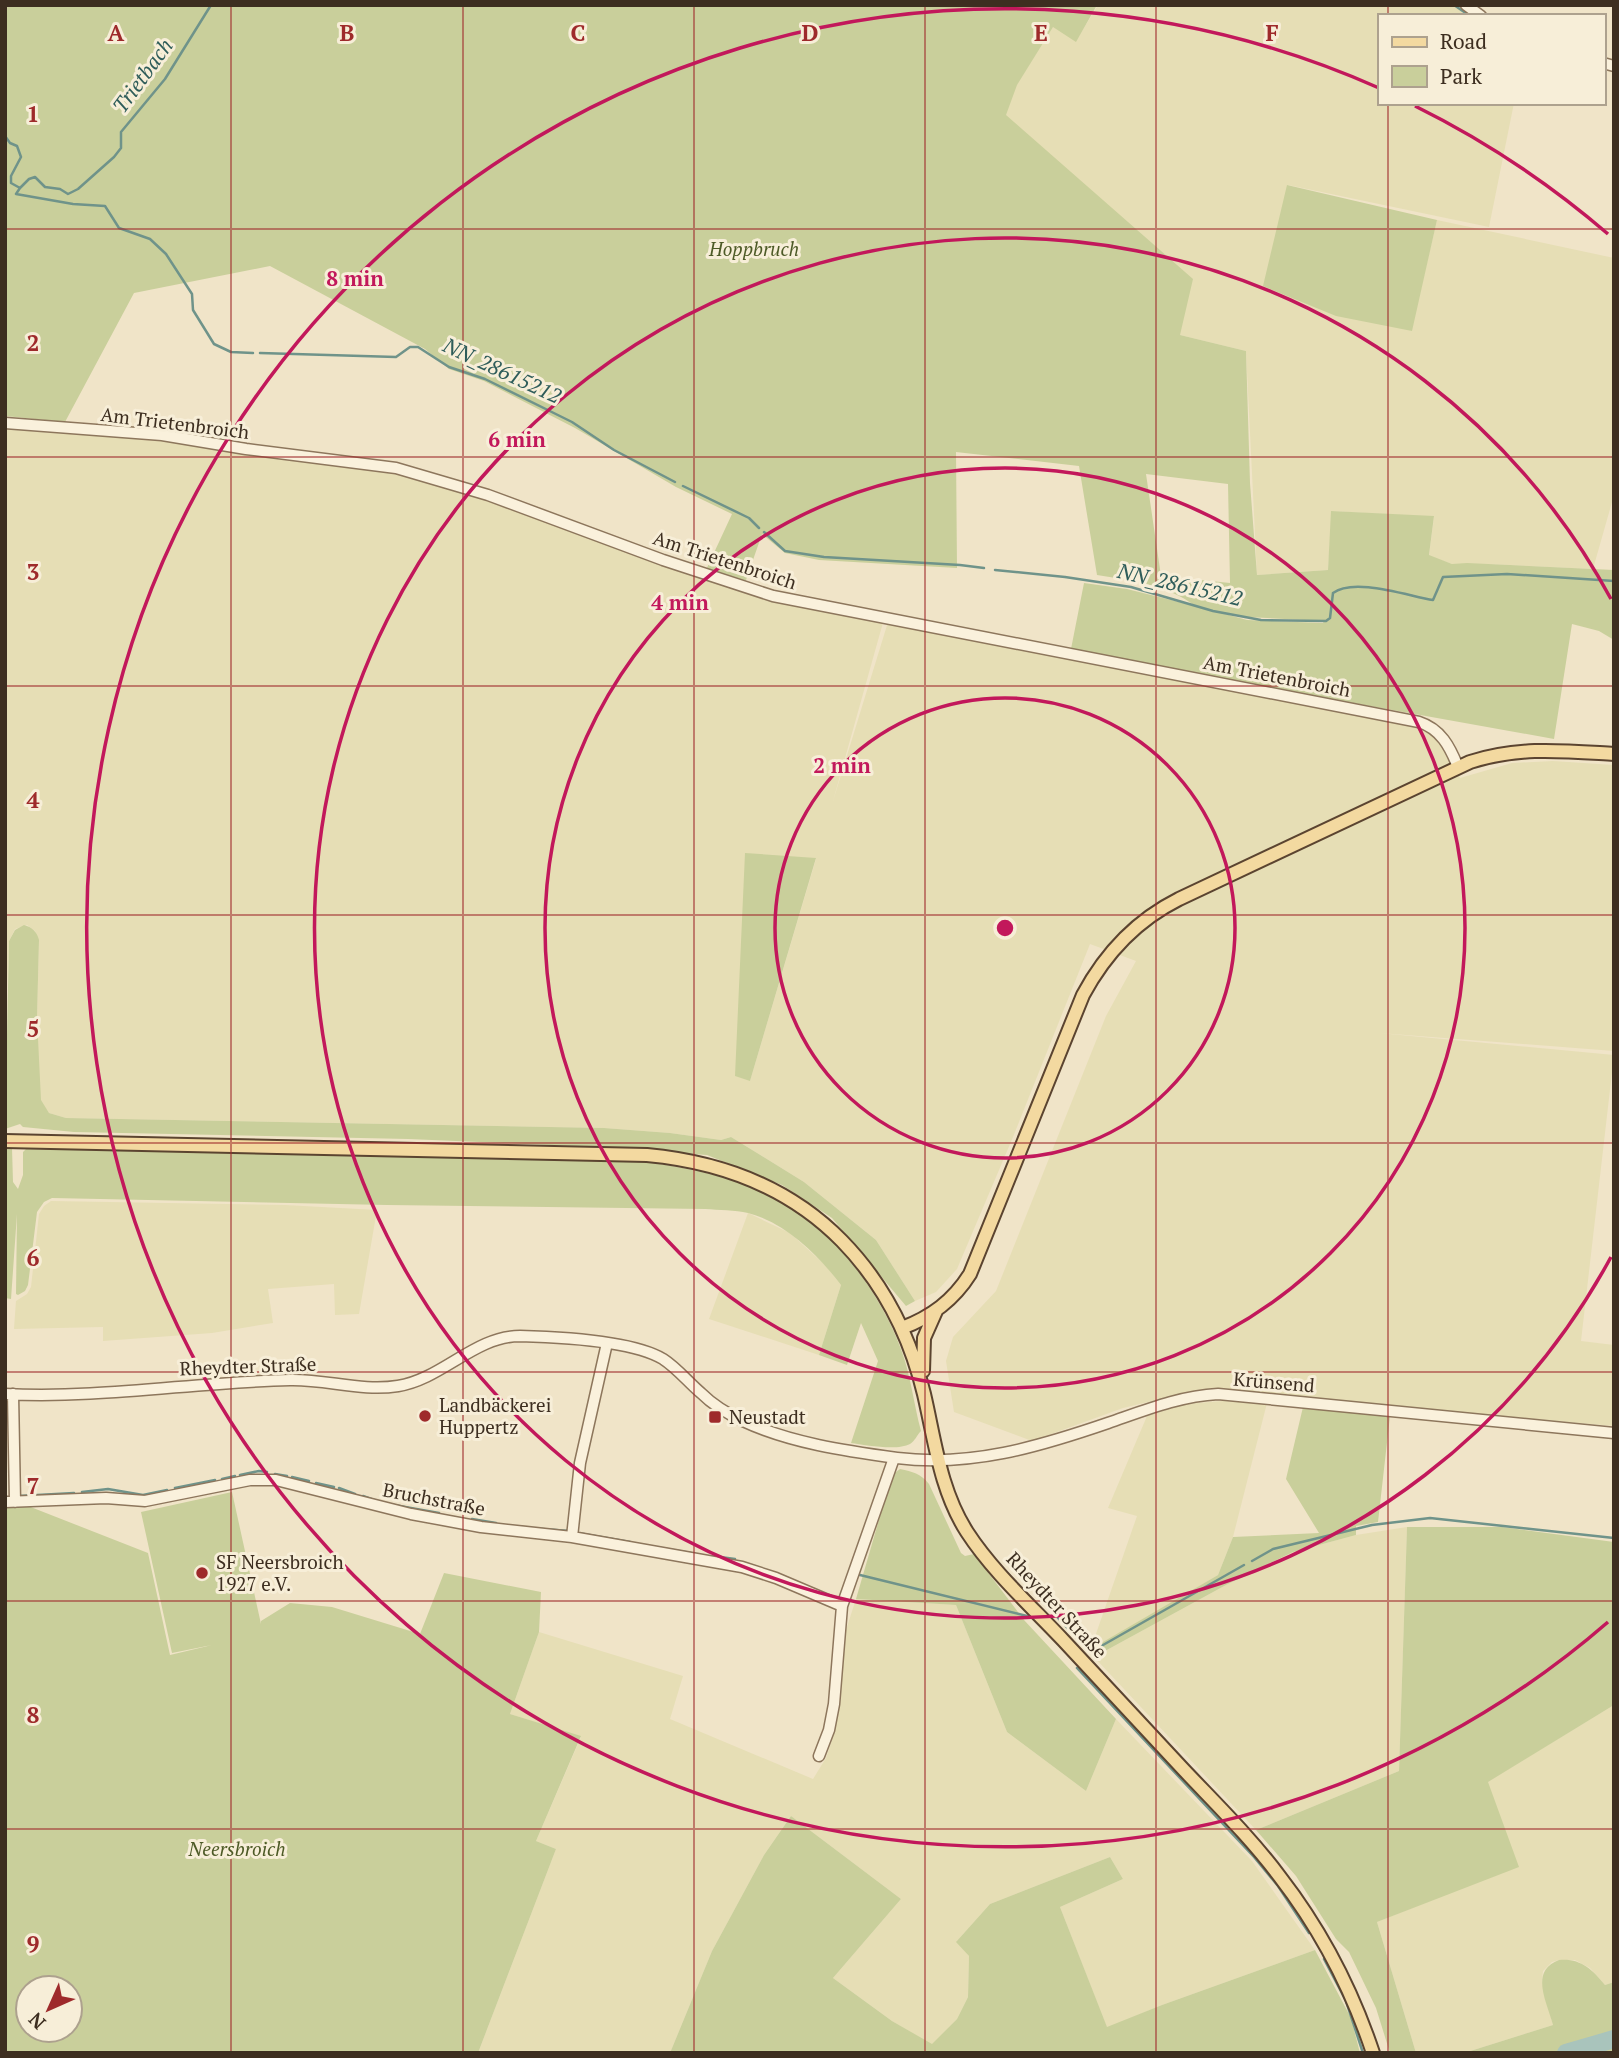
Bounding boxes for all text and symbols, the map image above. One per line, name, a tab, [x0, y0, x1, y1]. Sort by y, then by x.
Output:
legend	[1378, 14, 1605, 105]
text: A	[108, 17, 125, 48]
text: B	[340, 17, 355, 48]
text: C	[571, 17, 586, 48]
text: D	[802, 17, 819, 48]
text: E	[1034, 17, 1048, 48]
text: F	[1265, 17, 1279, 48]
text: Road	[1440, 27, 1487, 55]
water label: Trietbach	[106, 33, 179, 118]
text: Park	[1440, 62, 1482, 90]
text: 1	[27, 98, 40, 129]
park label: Hoppbruch	[708, 236, 799, 261]
text: 8 min	[326, 264, 384, 292]
text: 2	[27, 327, 40, 358]
water label: NN_28615212	[438, 330, 566, 410]
street label: Am Trietenbroich	[99, 401, 251, 444]
text: 6 min	[488, 425, 546, 453]
street label: Am Trietenbroich	[650, 525, 800, 595]
text: 3	[27, 556, 40, 587]
water label: NN_28615212	[1114, 556, 1245, 612]
text: 4 min	[651, 588, 709, 616]
street label: Am Trietenbroich	[1201, 649, 1353, 702]
text: 2 min	[813, 751, 871, 779]
text: 4	[27, 784, 40, 815]
centre of rings	[993, 916, 1017, 940]
text: 5	[27, 1013, 40, 1044]
text: 6	[27, 1242, 40, 1273]
street label: Rheydter Straße	[179, 1351, 317, 1380]
street label: Krünsend	[1232, 1366, 1316, 1398]
place label: Landbäckerei Huppertz	[439, 1392, 551, 1439]
place label: Neustadt	[729, 1404, 806, 1429]
marker: Landbäckerei Huppertz	[417, 1408, 433, 1424]
marker: Neustadt	[707, 1409, 723, 1425]
text: 7	[27, 1470, 40, 1501]
street label: Bruchstraße	[381, 1476, 487, 1521]
street label: Rheydter Straße	[1002, 1546, 1113, 1663]
place label: SF Neersbroich 1927 e.V.	[216, 1549, 344, 1596]
marker: SF Neersbroich 1927 e.V.	[194, 1565, 210, 1581]
text: 8	[27, 1699, 40, 1730]
park label: Neersbroich	[188, 1836, 285, 1861]
text: 9	[27, 1928, 40, 1959]
north arrow	[14, 1974, 84, 2044]
text: N	[22, 2007, 51, 2035]

